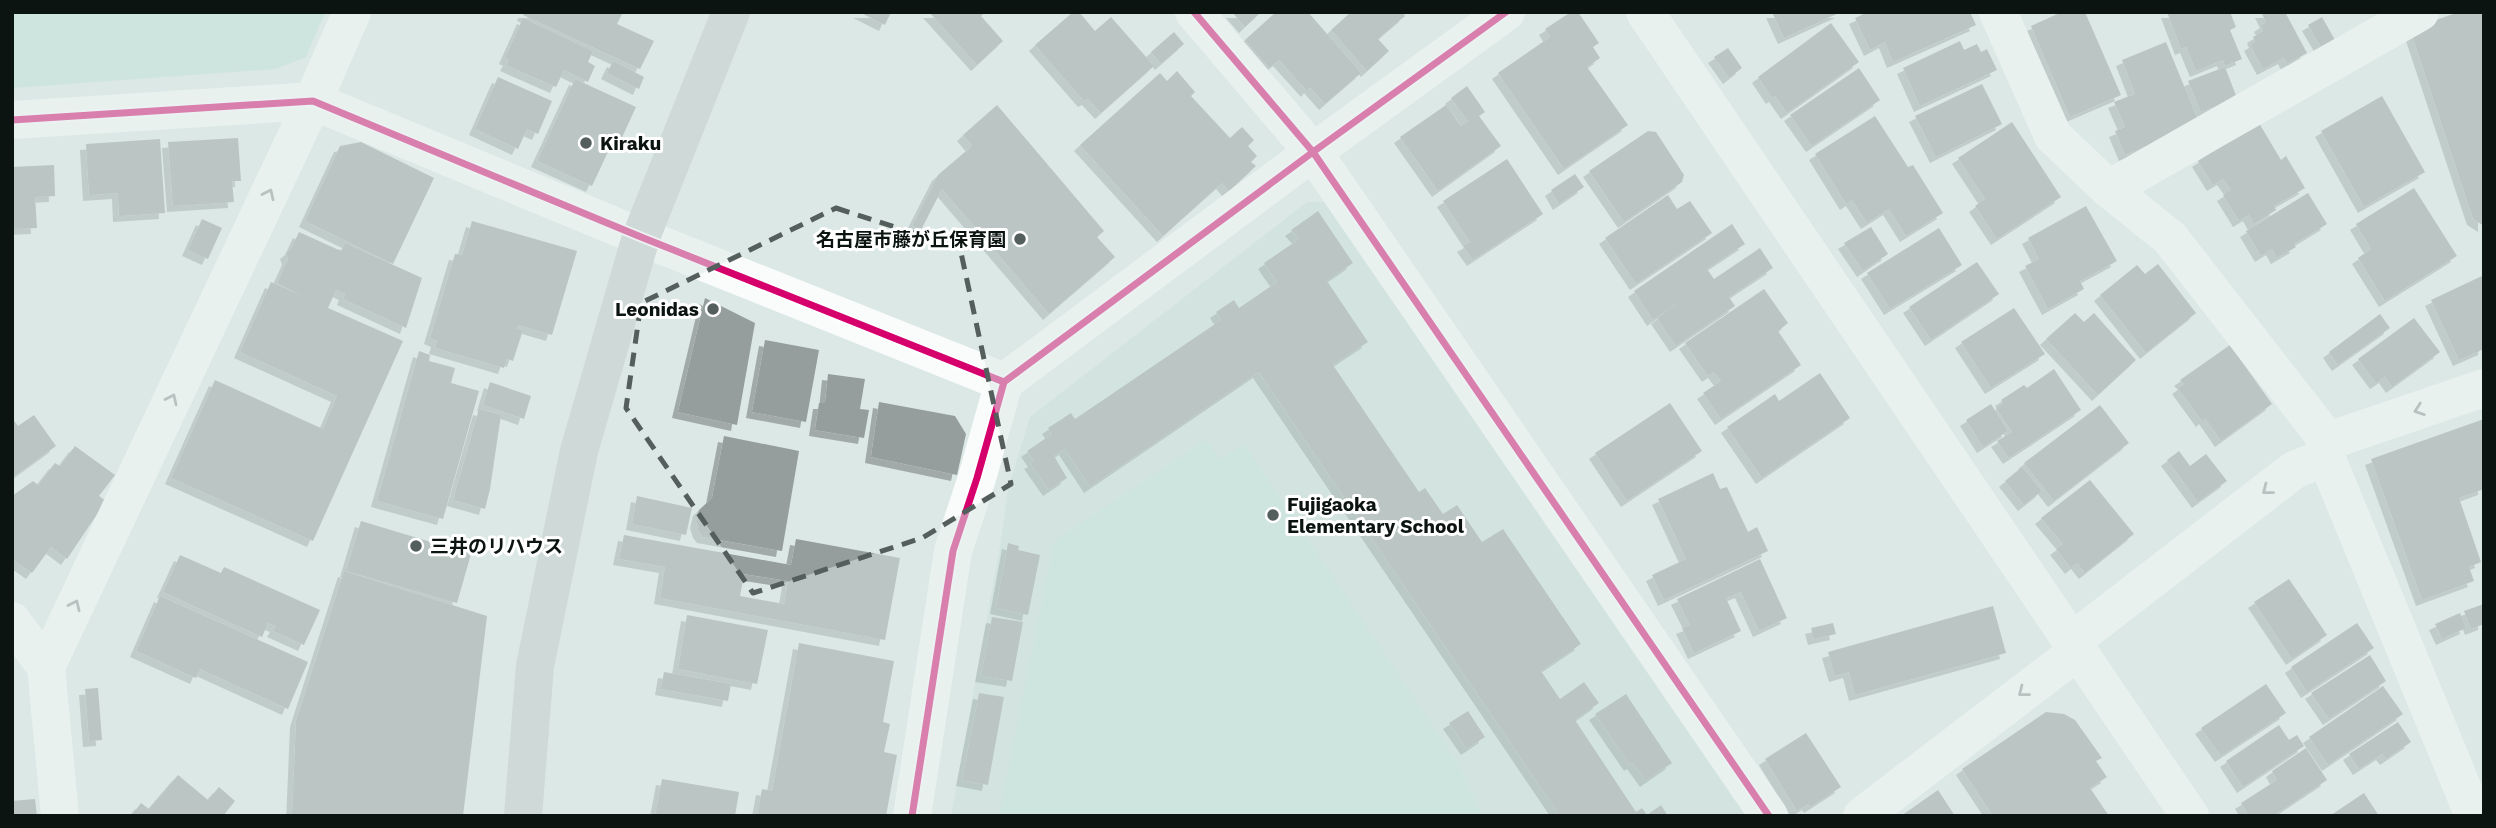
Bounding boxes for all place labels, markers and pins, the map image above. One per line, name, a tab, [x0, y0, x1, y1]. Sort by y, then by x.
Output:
place label: Kiraku	[600, 132, 661, 155]
marker: Kiraku	[578, 135, 594, 151]
place label: 名古屋市藤が丘保育園	[816, 228, 1006, 251]
marker: 名古屋市藤が丘保育園	[1012, 231, 1028, 247]
place label: Leonidas	[615, 298, 699, 321]
marker: Leonidas	[705, 301, 721, 317]
place label: Fujigaoka Elementary School	[1287, 493, 1465, 538]
marker: Fujigaoka Elementary School	[1265, 507, 1281, 523]
place label: 三井のリハウス	[430, 535, 563, 558]
marker: 三井のリハウス	[408, 538, 424, 554]

